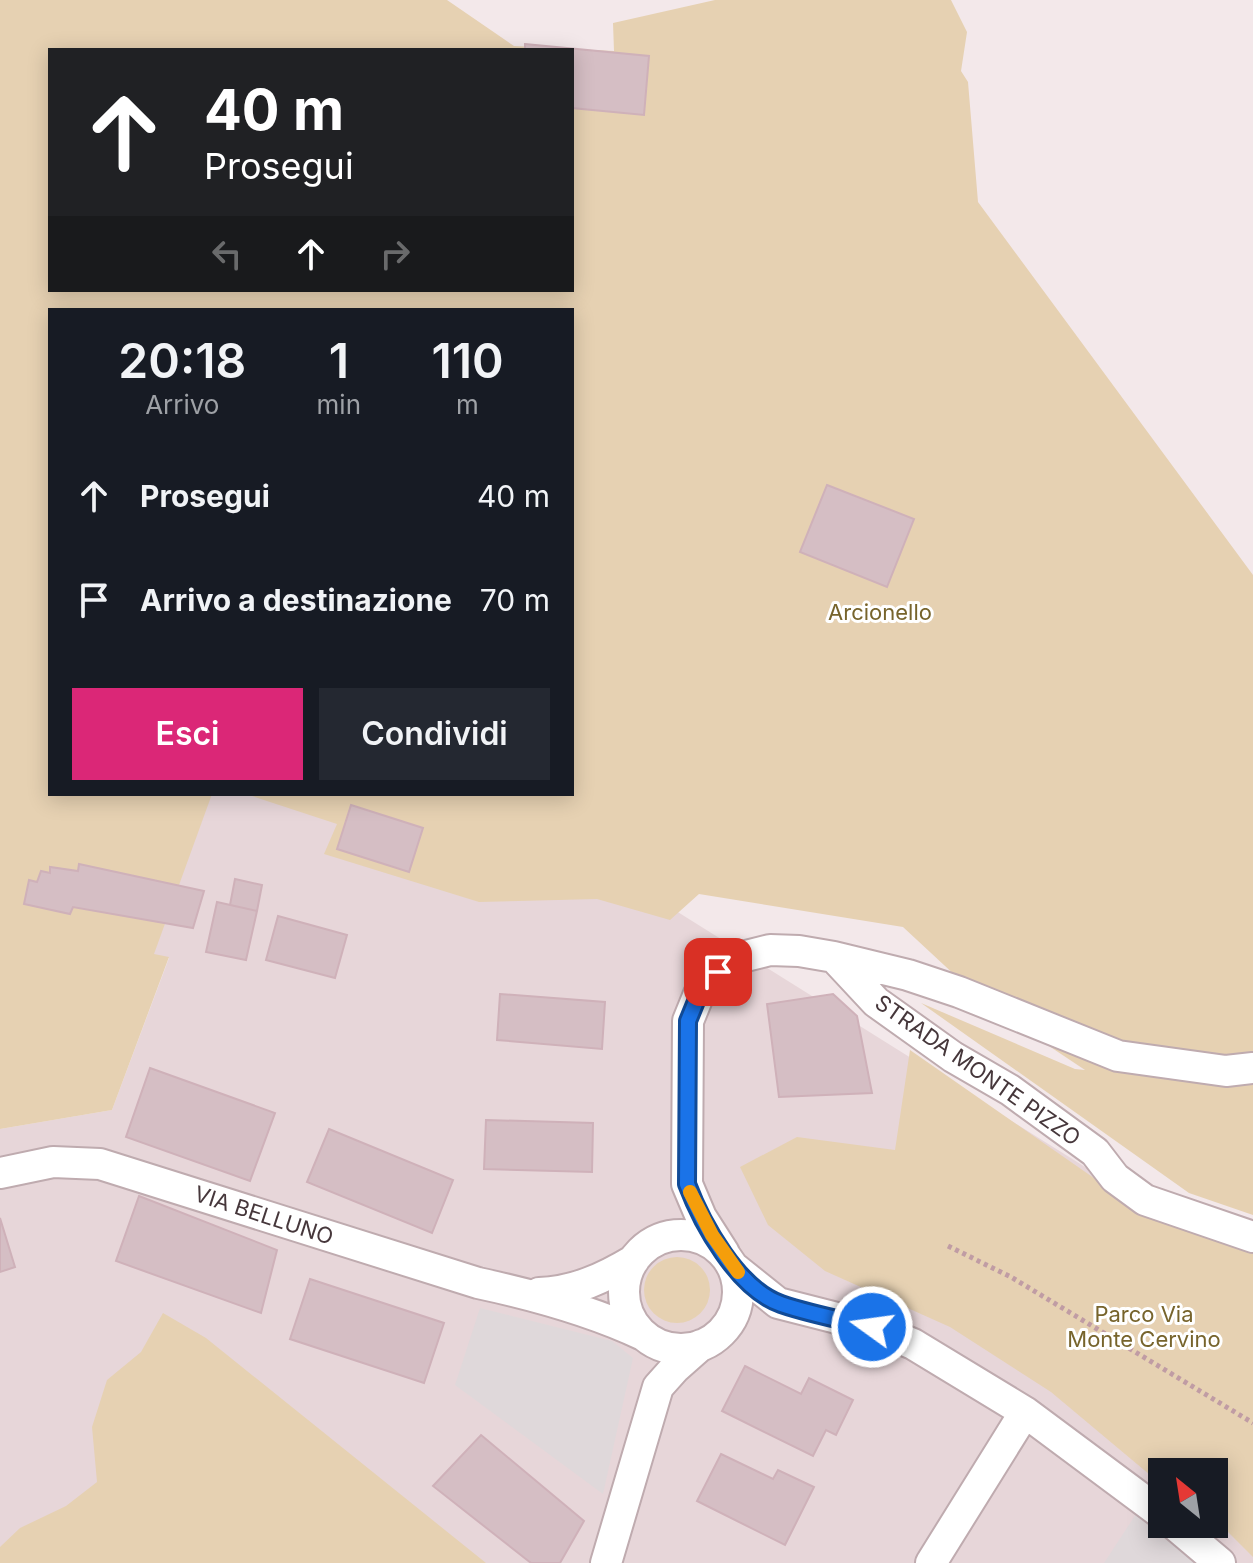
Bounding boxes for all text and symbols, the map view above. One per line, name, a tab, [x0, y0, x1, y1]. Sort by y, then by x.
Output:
text: 40 m	[204, 76, 344, 144]
icon: ahead	[72, 80, 176, 184]
text: Prosegui	[204, 144, 354, 188]
icon: left	[205, 232, 249, 276]
icon: ahead	[289, 232, 333, 276]
icon: right	[373, 232, 417, 276]
text: 20:18	[118, 331, 246, 390]
text: 1	[329, 331, 349, 390]
text: 110	[431, 331, 504, 390]
text: Arrivo	[145, 389, 219, 420]
text: min	[317, 389, 361, 420]
text: m	[456, 389, 479, 420]
icon: ahead	[72, 474, 116, 518]
text: Prosegui	[140, 478, 270, 514]
text: 40 m	[477, 478, 550, 514]
icon: arrive	[72, 578, 116, 622]
text: Arrivo a destinazione	[140, 582, 452, 618]
text: 70 m	[480, 582, 550, 618]
park label: Arcionello	[828, 599, 932, 625]
button: Esci	[72, 688, 303, 780]
button: Condividi	[319, 688, 550, 780]
pin	[684, 938, 752, 1006]
icon: arrive	[696, 950, 740, 994]
street label: STRADA MONTE PIZZO	[870, 989, 1086, 1151]
street label: VIA BELLUNO	[191, 1180, 337, 1250]
position arrow	[830, 1285, 914, 1369]
park label: Parco Via Monte Cervino	[1067, 1301, 1221, 1352]
north arrow	[1148, 1458, 1228, 1538]
map controls	[1148, 1458, 1228, 1538]

